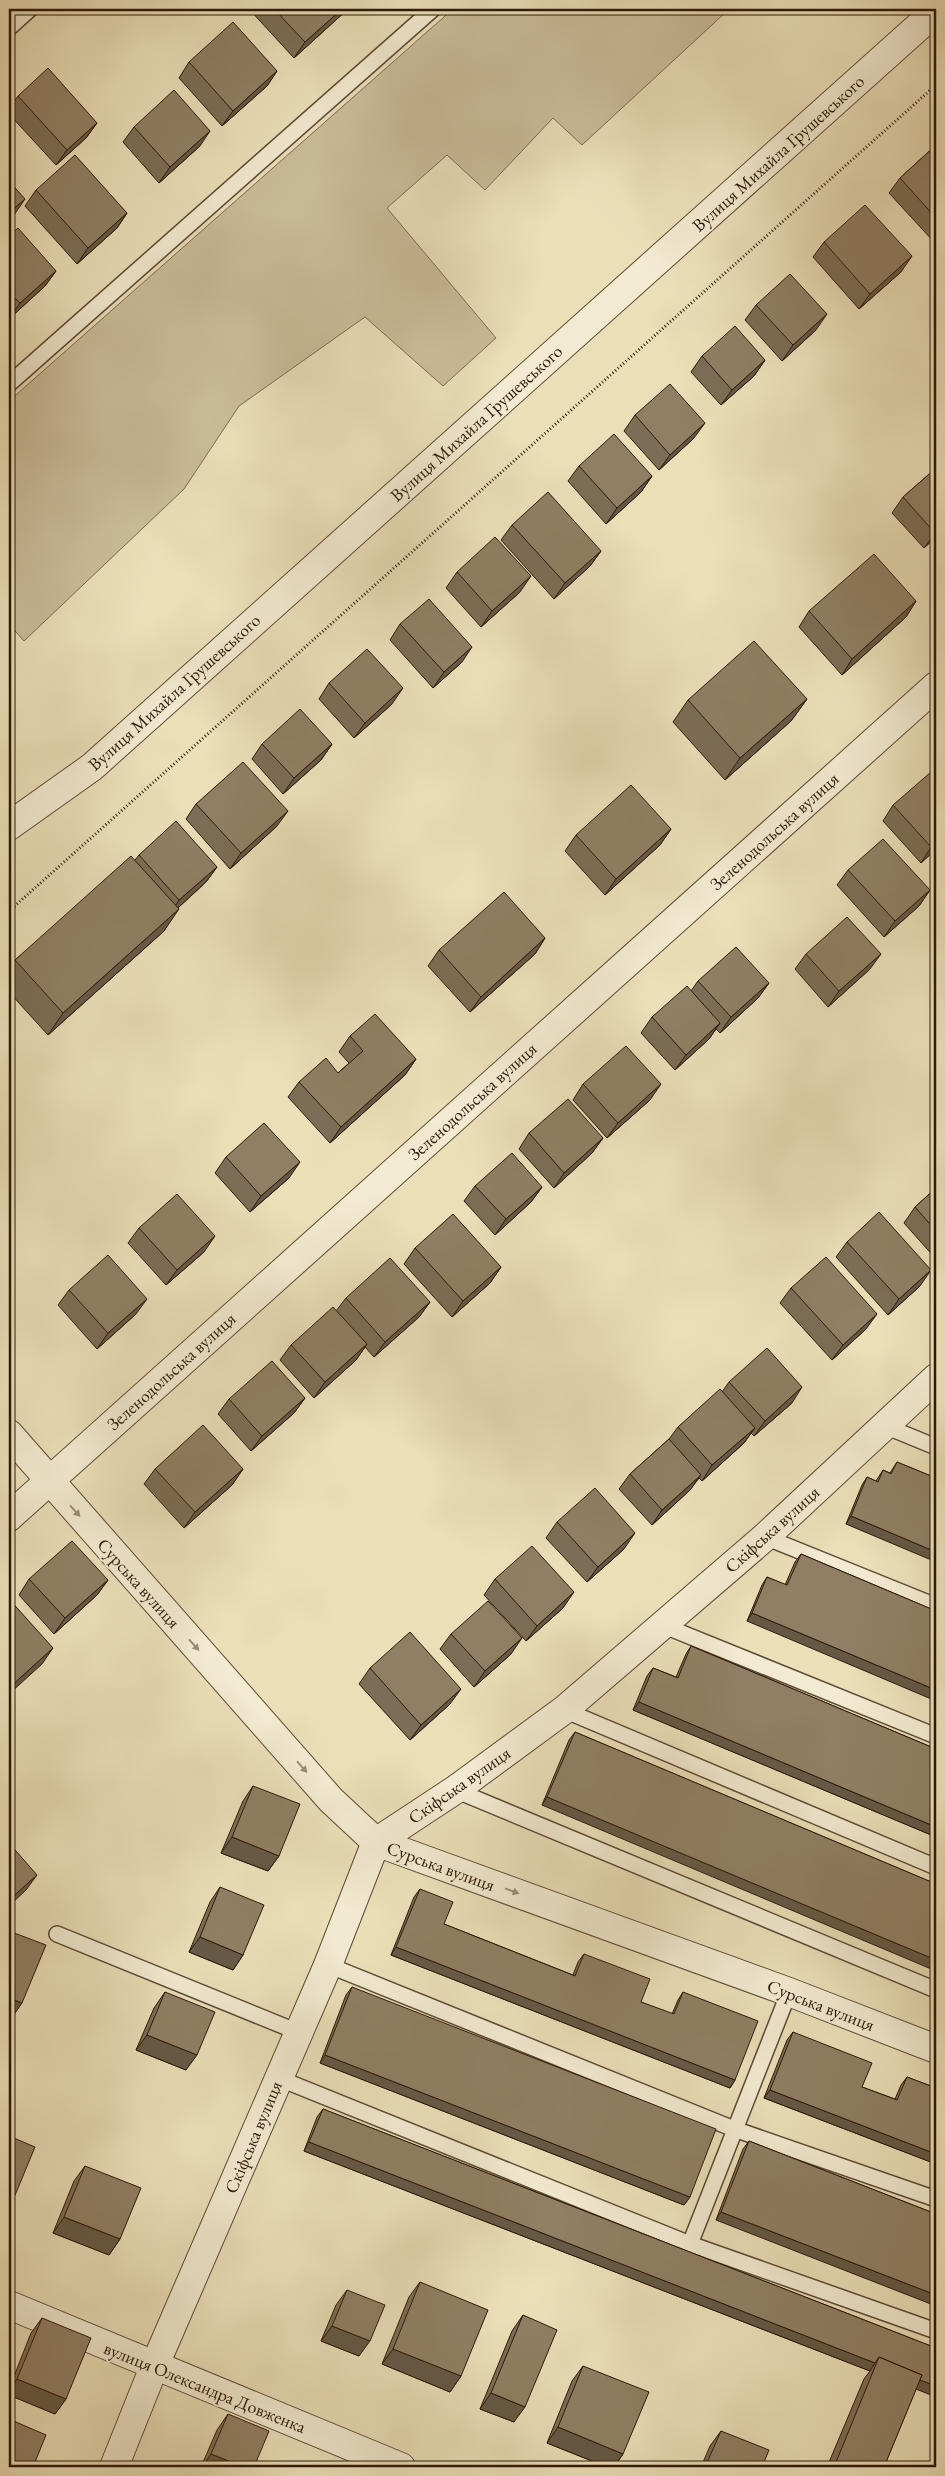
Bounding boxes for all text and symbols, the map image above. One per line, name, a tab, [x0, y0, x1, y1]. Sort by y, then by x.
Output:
street label: Вулиця Михайла Грушевського	[687, 69, 869, 237]
street label: Вулиця Михайла Грушевського	[385, 339, 567, 507]
street label: Вулиця Михайла Грушевського	[83, 608, 265, 776]
street label: Зеленодольська вулиця	[705, 767, 843, 895]
street label: Зеленодольська вулиця	[403, 1037, 541, 1165]
street label: Зеленодольська вулиця	[102, 1307, 240, 1435]
street label: Скіфська вулиця	[720, 1480, 824, 1578]
one-way arrow	[69, 1504, 81, 1516]
street label: Сурська вулиця	[93, 1533, 185, 1633]
one-way arrow	[188, 1639, 200, 1651]
street label: Скіфська вулиця	[403, 1741, 515, 1829]
one-way arrow	[296, 1760, 308, 1772]
street label: Сурська вулиця	[384, 1836, 498, 1896]
one-way arrow	[505, 1887, 520, 1895]
street label: Сурська вулиця	[764, 1974, 878, 2036]
street label: Скіфська вулиця	[219, 2077, 287, 2197]
street label: вулиця Олександра Довженка	[101, 2336, 310, 2438]

